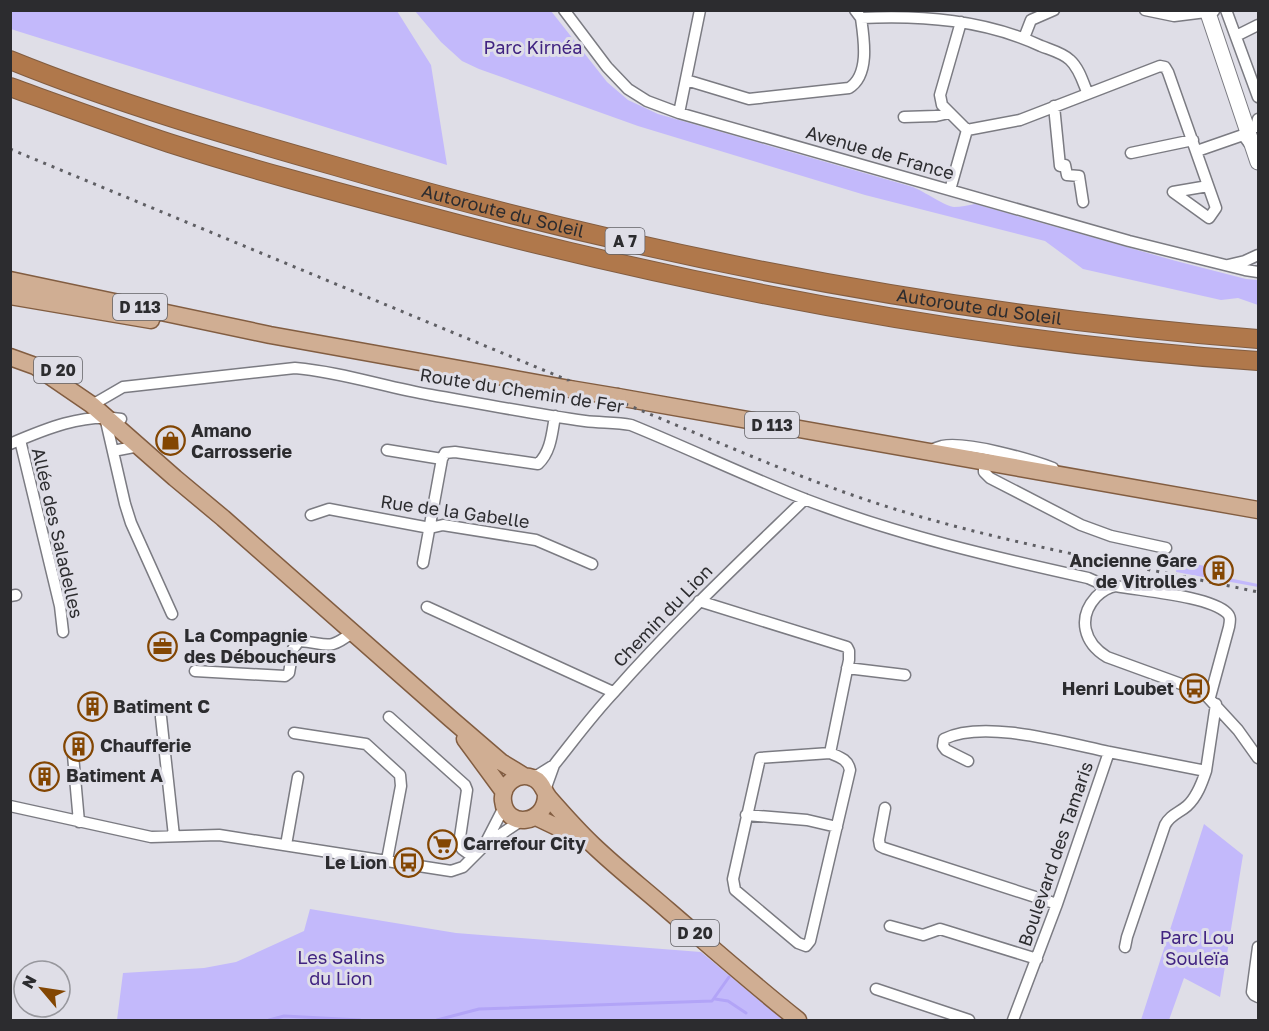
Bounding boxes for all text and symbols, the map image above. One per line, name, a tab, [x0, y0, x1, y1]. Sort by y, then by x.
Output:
park label: Parc Kirnéa	[484, 36, 582, 58]
street label: Avenue de France	[804, 120, 957, 184]
street label: Autoroute du Soleil	[420, 179, 587, 242]
road number: A 7	[606, 228, 644, 254]
street label: Autoroute du Soleil	[895, 283, 1063, 329]
road number: D 113	[113, 294, 167, 320]
road number: D 20	[34, 357, 82, 383]
street label: Route du Chemin de Fer	[418, 363, 626, 417]
road number: D 113	[745, 412, 799, 438]
place label: Amano Carrosserie	[191, 419, 293, 462]
shop icon: Amano Carrosserie	[154, 425, 186, 457]
street label: Allée des Saladelles	[28, 445, 88, 620]
street label: Rue de la Gabelle	[379, 490, 531, 532]
place label: Ancienne Gare de Vitrolles	[1069, 549, 1197, 592]
building icon: Ancienne Gare de Vitrolles	[1202, 555, 1234, 587]
street label: Chemin du Lion	[608, 560, 717, 671]
place label: La Compagnie des Déboucheurs	[184, 624, 336, 667]
office icon: La Compagnie des Déboucheurs	[147, 630, 179, 662]
bus stop icon: Henri Loubet	[1179, 673, 1211, 705]
place label: Henri Loubet	[1062, 677, 1174, 699]
building icon: Batiment C	[76, 691, 108, 723]
place label: Batiment C	[113, 695, 210, 717]
building icon: Chaufferie	[63, 730, 95, 762]
place label: Chaufferie	[100, 734, 192, 756]
street label: Boulevard des Tamaris	[1013, 758, 1097, 949]
building icon: Batiment A	[29, 760, 61, 792]
place label: Batiment A	[66, 764, 163, 786]
supermarket icon: Carrefour City	[426, 828, 458, 860]
place label: Carrefour City	[463, 832, 586, 854]
bus stop icon: Le Lion	[392, 847, 424, 879]
place label: Le Lion	[325, 851, 387, 873]
road number: D 20	[671, 920, 719, 946]
park label: Parc Lou Souleïa	[1160, 926, 1234, 969]
park label: Les Salins du Lion	[297, 946, 385, 989]
north arrow	[12, 959, 72, 1019]
text: N	[17, 972, 41, 992]

